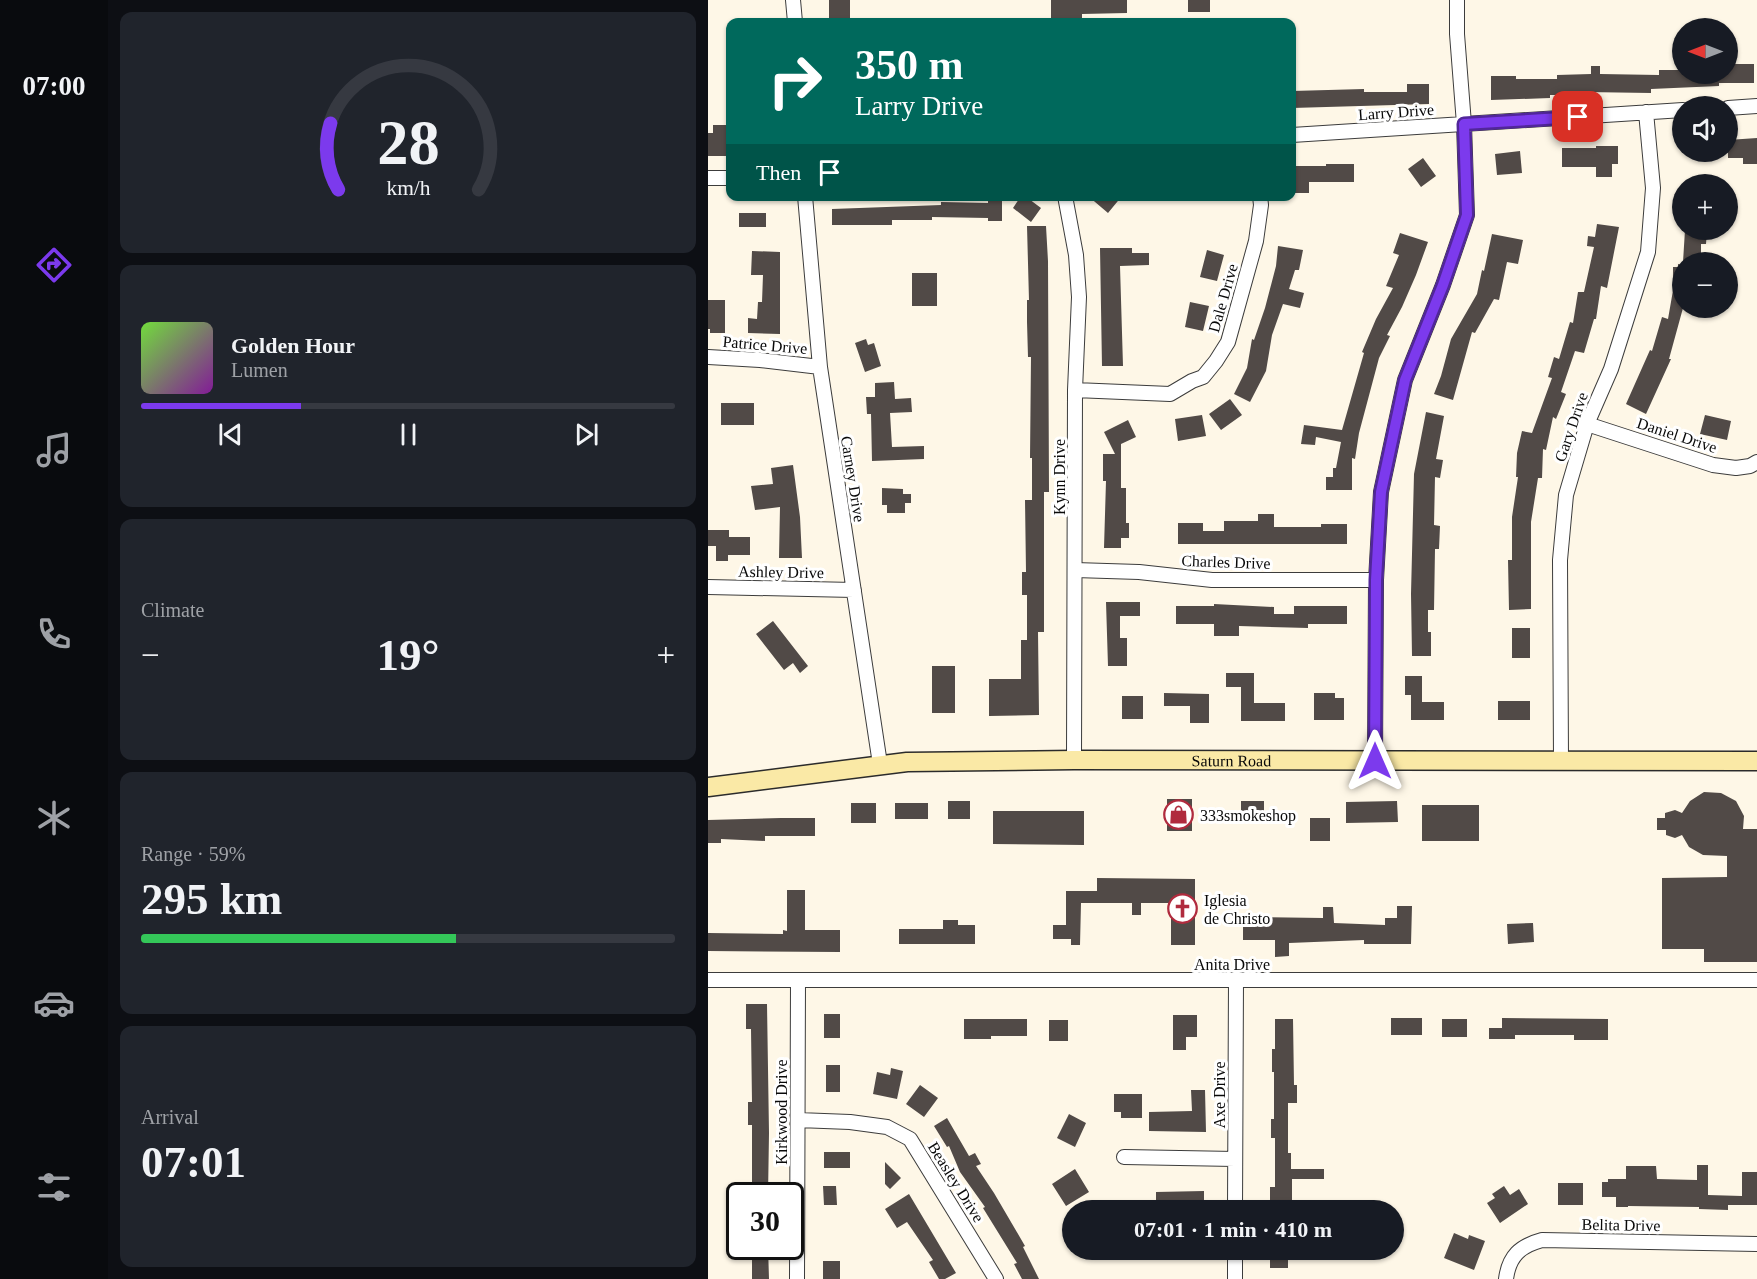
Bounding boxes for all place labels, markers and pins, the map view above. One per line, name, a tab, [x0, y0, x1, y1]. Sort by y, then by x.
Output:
pin	[1552, 91, 1603, 142]
shop icon: 333smokeshop	[1163, 799, 1195, 831]
place label: 333smokeshop	[1200, 807, 1296, 825]
place label: Iglesia de Christo	[1204, 892, 1270, 927]
church icon: Iglesia de Christo	[1167, 893, 1199, 925]

